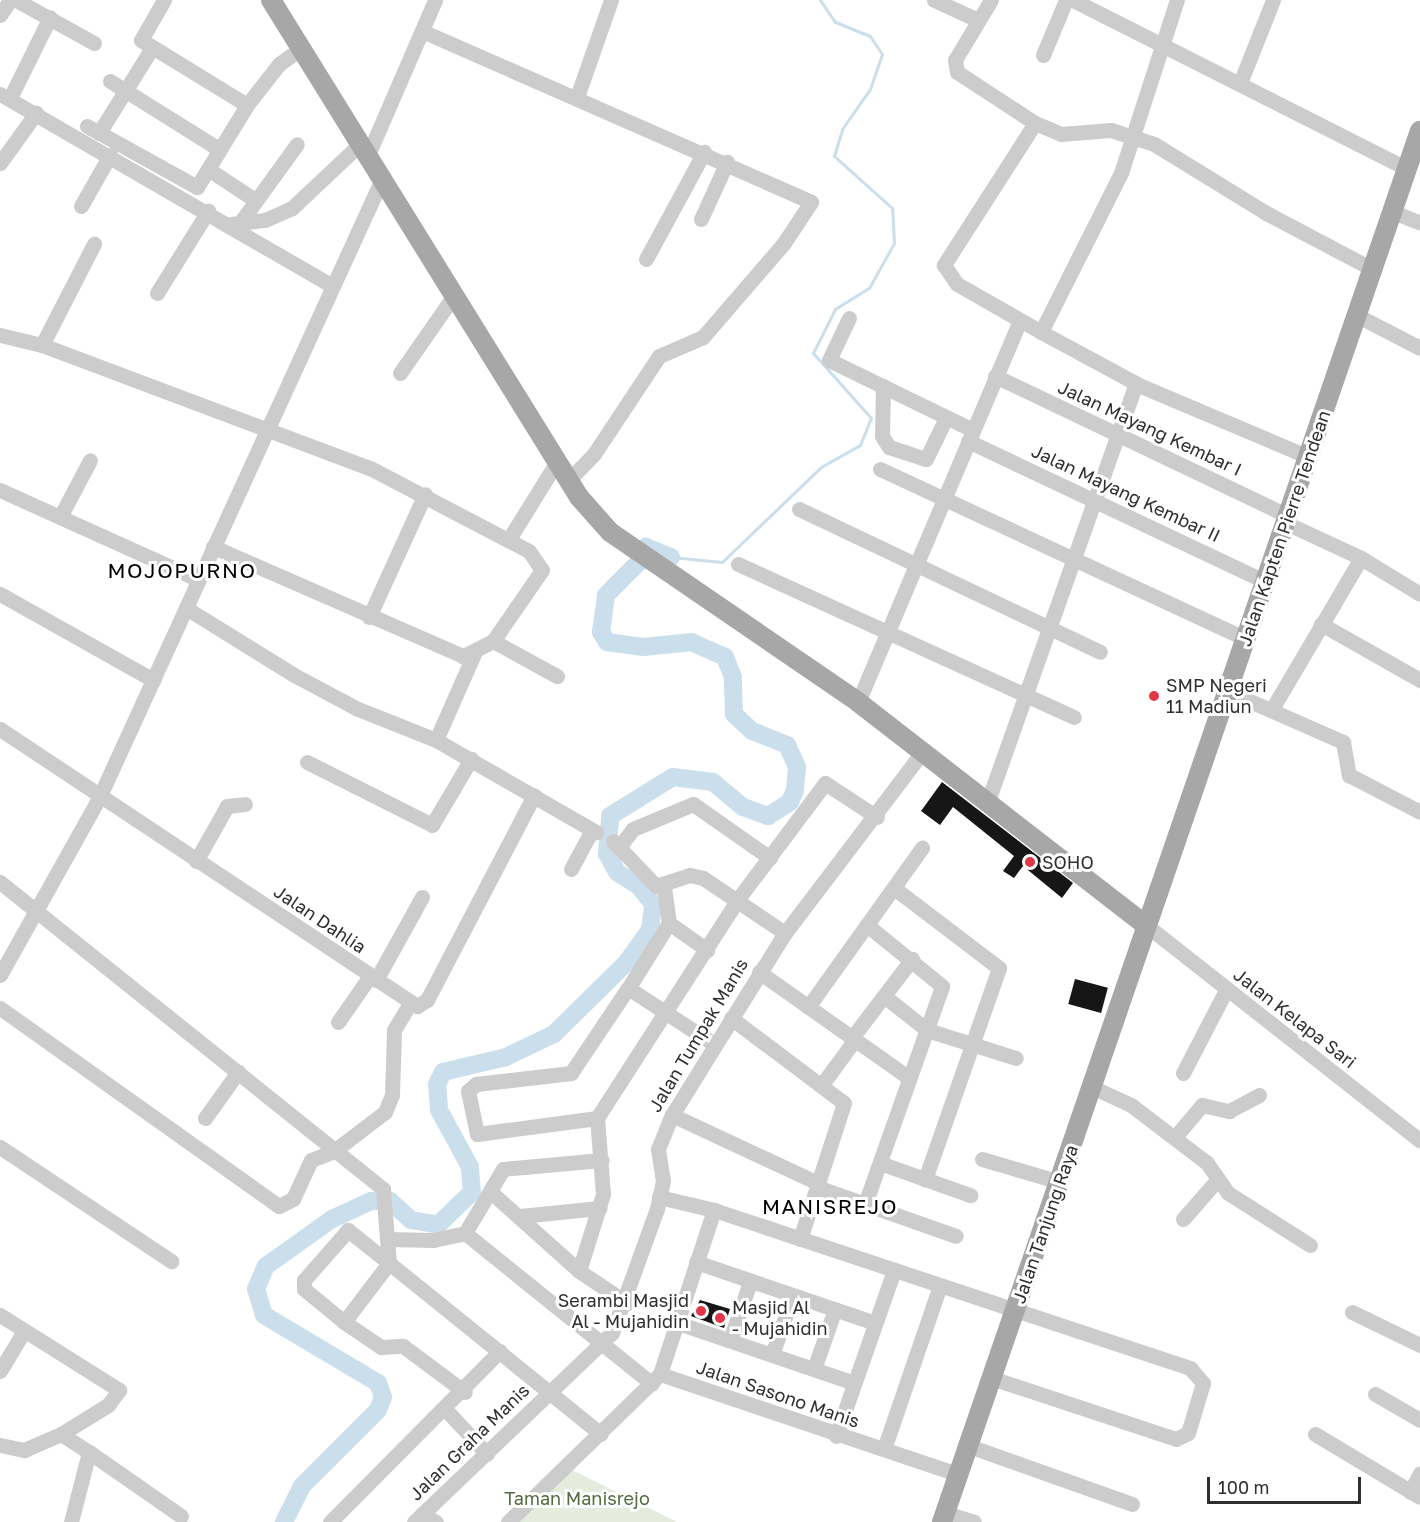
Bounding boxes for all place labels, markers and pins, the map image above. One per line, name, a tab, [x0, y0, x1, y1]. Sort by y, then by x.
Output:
place label: SMP Negeri 11 Madiun	[1166, 675, 1267, 718]
marker: SMP Negeri 11 Madiun	[1147, 689, 1161, 703]
place label: SOHO	[1042, 851, 1094, 873]
marker: SOHO	[1023, 855, 1037, 869]
place label: Serambi Masjid Al - Mujahidin	[558, 1290, 689, 1332]
place label: Masjid Al - Mujahidin	[732, 1297, 828, 1340]
marker: Serambi Masjid Al - Mujahidin	[694, 1304, 708, 1318]
marker: Masjid Al - Mujahidin	[713, 1311, 727, 1325]

